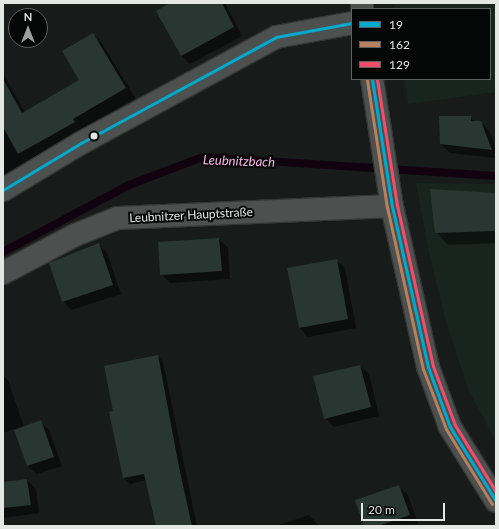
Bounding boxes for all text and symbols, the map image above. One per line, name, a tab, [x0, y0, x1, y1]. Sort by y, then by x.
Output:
north arrow	[8, 8, 48, 48]
legend	[351, 8, 491, 80]
text: N	[24, 10, 32, 23]
text: 19	[389, 17, 403, 32]
text: 162	[389, 37, 410, 52]
text: 129	[389, 57, 410, 72]
unlabelled marker	[89, 131, 99, 141]
water label: Leubnitzbach	[203, 152, 275, 170]
street label: Leubnitzer Hauptstraße	[129, 205, 253, 225]
scale bar	[363, 495, 447, 521]
text: 20 m	[368, 502, 395, 517]

